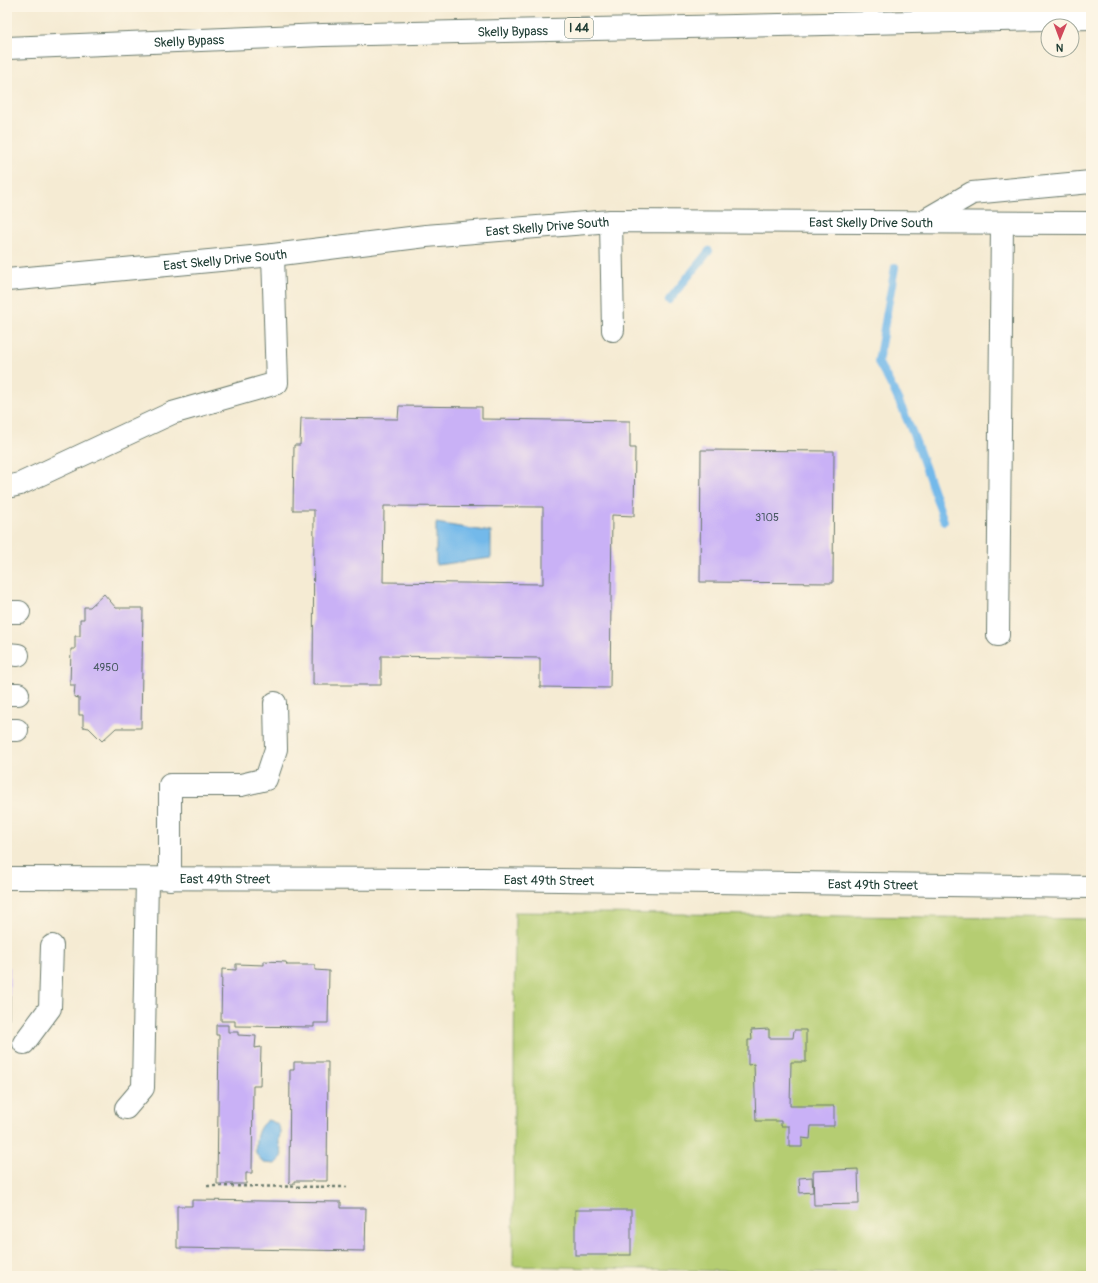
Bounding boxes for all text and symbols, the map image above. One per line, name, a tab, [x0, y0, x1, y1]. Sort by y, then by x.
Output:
road number: I 44	[565, 18, 593, 38]
north arrow	[1040, 18, 1080, 58]
street label: Skelly Bypass	[477, 23, 548, 41]
street label: Skelly Bypass	[153, 32, 225, 51]
text: N	[1055, 41, 1064, 54]
street label: East Skelly Drive South	[485, 214, 610, 240]
street label: East Skelly Drive South	[809, 215, 933, 231]
street label: East Skelly Drive South	[163, 246, 288, 274]
house number: 3105	[755, 511, 779, 524]
house number: 4950	[93, 661, 119, 674]
street label: East 49th Street	[180, 871, 271, 888]
street label: East 49th Street	[504, 872, 595, 889]
street label: East 49th Street	[828, 877, 919, 894]

